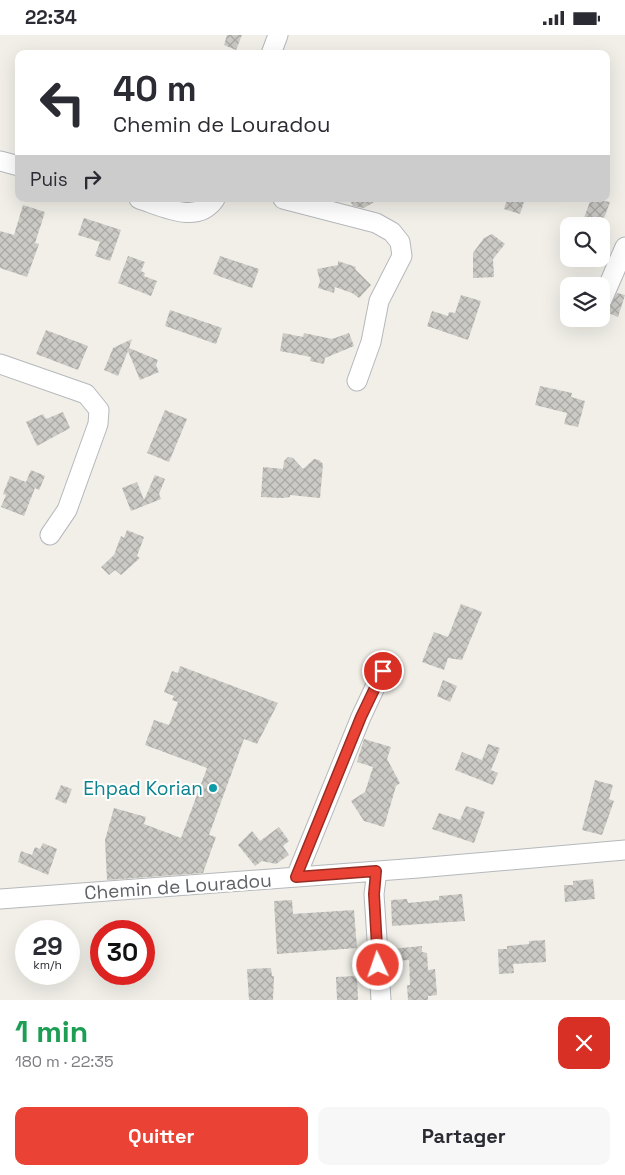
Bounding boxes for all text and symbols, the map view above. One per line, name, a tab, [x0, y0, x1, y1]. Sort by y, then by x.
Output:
text: 22:34	[25, 5, 77, 30]
text: 40 m	[113, 67, 197, 111]
icon: left	[30, 70, 95, 135]
text: Chemin de Louradou	[113, 110, 330, 138]
icon: right	[78, 165, 106, 193]
text: Puis	[30, 167, 68, 192]
map controls	[560, 217, 610, 327]
button: search	[560, 217, 610, 267]
button: layers	[560, 277, 610, 327]
pin	[362, 650, 404, 692]
icon: arrive	[369, 657, 397, 685]
place label: Ehpad Korian	[83, 776, 203, 801]
marker: Ehpad Korian	[207, 782, 219, 794]
street label: Chemin de Louradou	[84, 867, 273, 906]
speed limit sign: 30	[90, 920, 155, 985]
text: 29	[32, 930, 63, 962]
position arrow	[351, 938, 403, 990]
text: km/h	[33, 957, 62, 973]
text: 1 min	[15, 1012, 88, 1051]
button: close	[558, 1017, 610, 1069]
text: 180 m · 22:35	[15, 1051, 114, 1072]
button: Quitter	[15, 1107, 308, 1165]
button: Partager	[318, 1107, 610, 1165]

